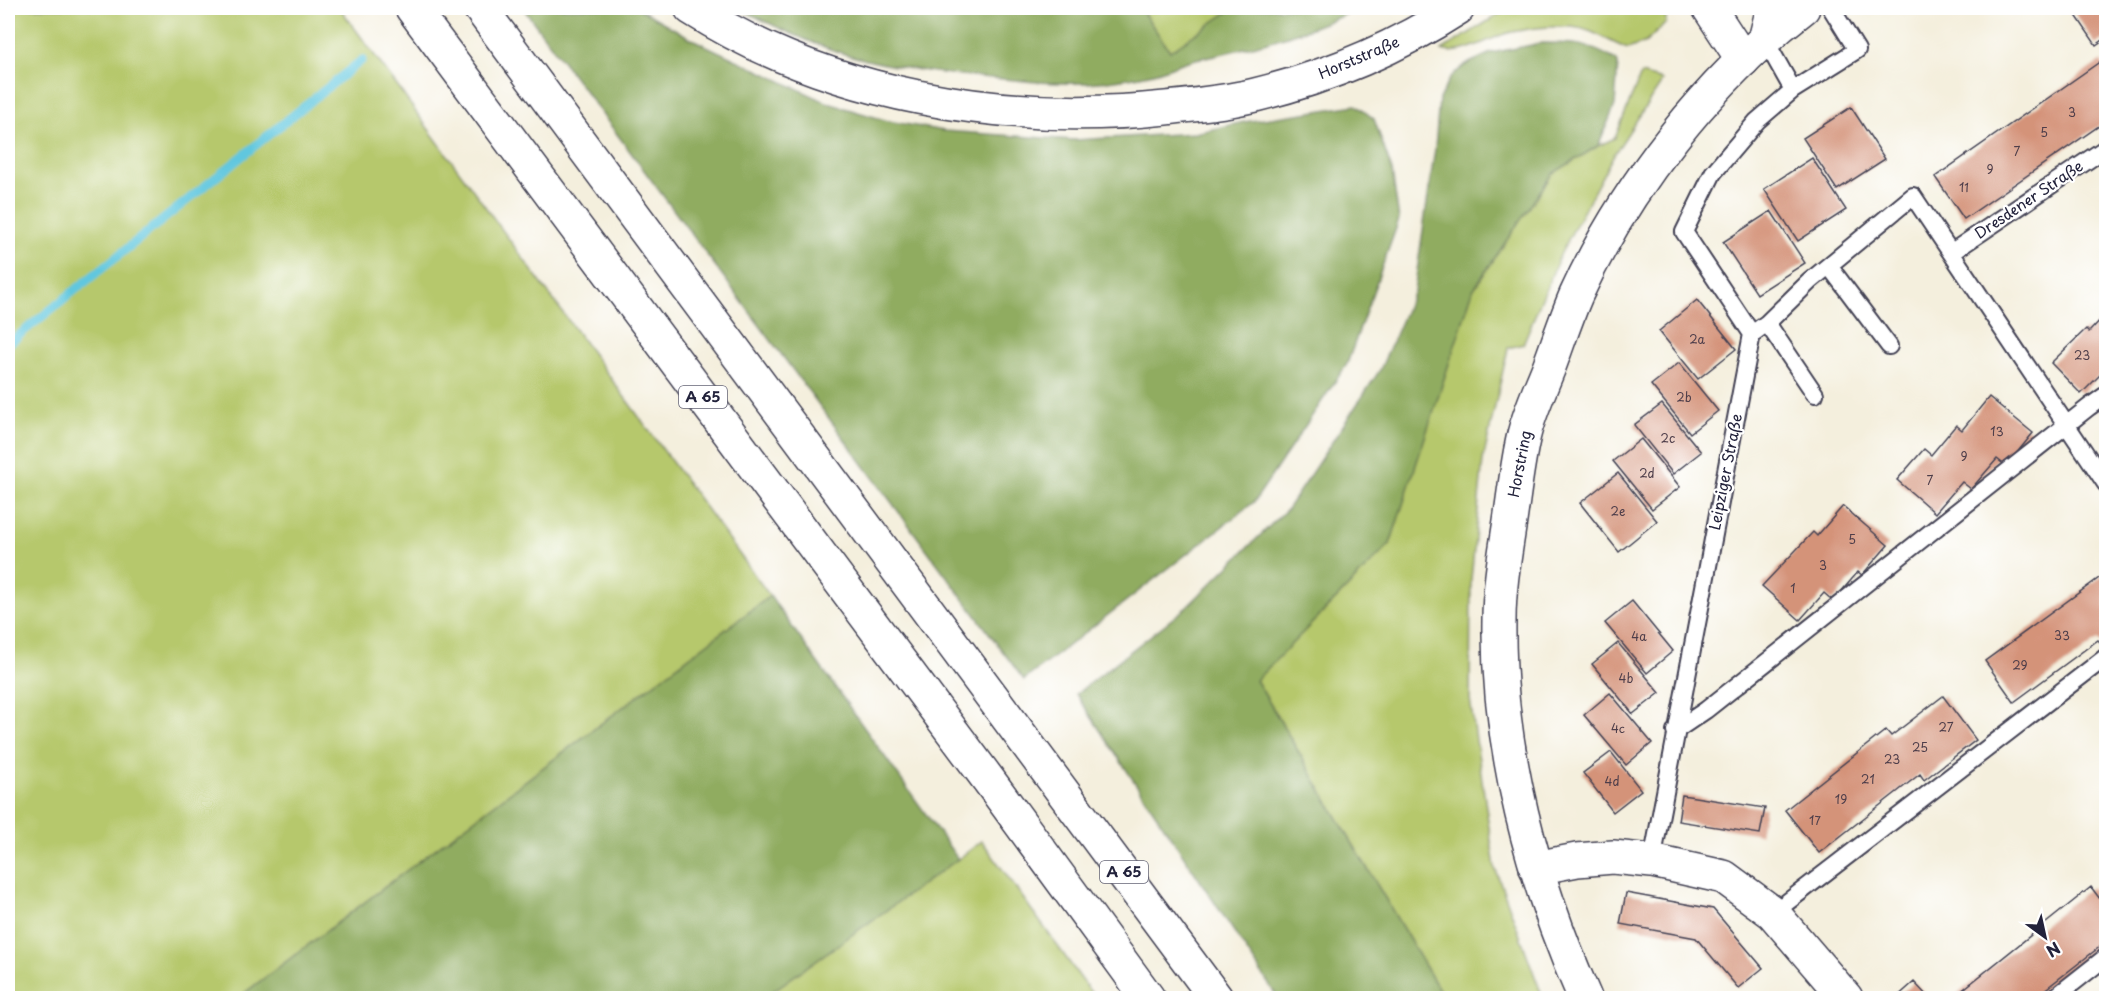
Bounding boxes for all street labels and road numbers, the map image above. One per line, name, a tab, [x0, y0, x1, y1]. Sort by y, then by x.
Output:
street label: Horststraße	[1314, 29, 1403, 84]
street label: Dresdener Straße	[1969, 154, 2087, 244]
road number: A 65	[679, 386, 727, 408]
street label: Leipziger Straße	[1702, 412, 1747, 532]
street label: Horstring	[1501, 428, 1536, 499]
road number: A 65	[1100, 861, 1148, 883]

